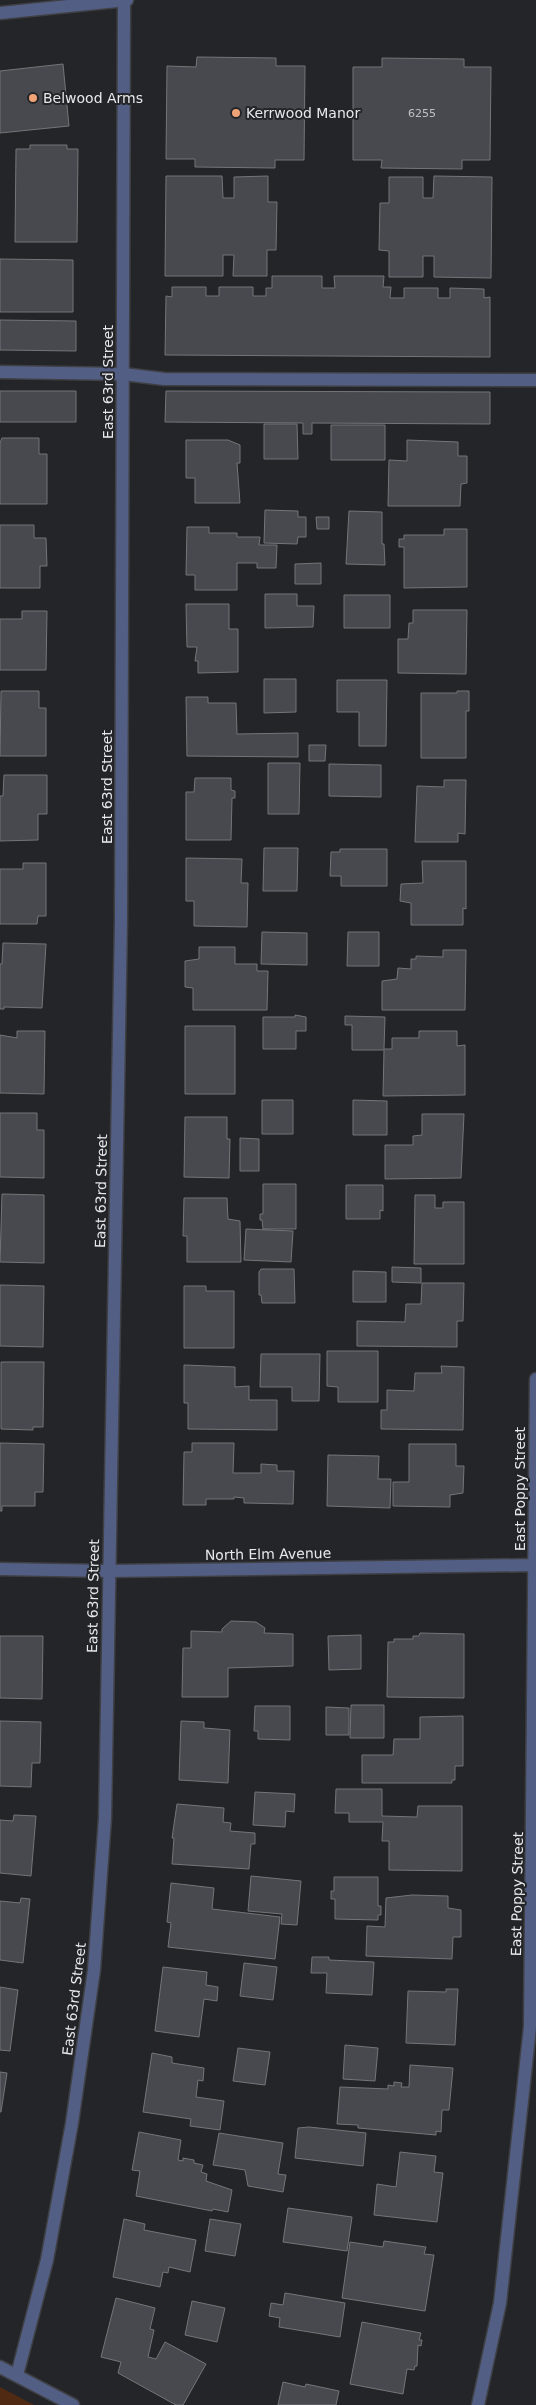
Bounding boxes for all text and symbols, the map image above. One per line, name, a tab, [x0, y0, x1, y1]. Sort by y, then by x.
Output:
place label: Belwood Arms	[43, 90, 143, 106]
marker: Belwood Arms	[27, 92, 39, 104]
place label: Kerrwood Manor	[246, 105, 360, 121]
marker: Kerrwood Manor	[230, 107, 242, 119]
house number: 6255	[408, 107, 436, 120]
street label: East 63rd Street	[100, 325, 116, 439]
street label: East 63rd Street	[99, 730, 115, 844]
street label: East 63rd Street	[92, 1133, 110, 1248]
street label: East Poppy Street	[512, 1426, 528, 1551]
street label: East 63rd Street	[84, 1538, 102, 1653]
street label: North Elm Avenue	[205, 1545, 331, 1563]
street label: East Poppy Street	[508, 1831, 526, 1956]
street label: East 63rd Street	[59, 1941, 89, 2056]

